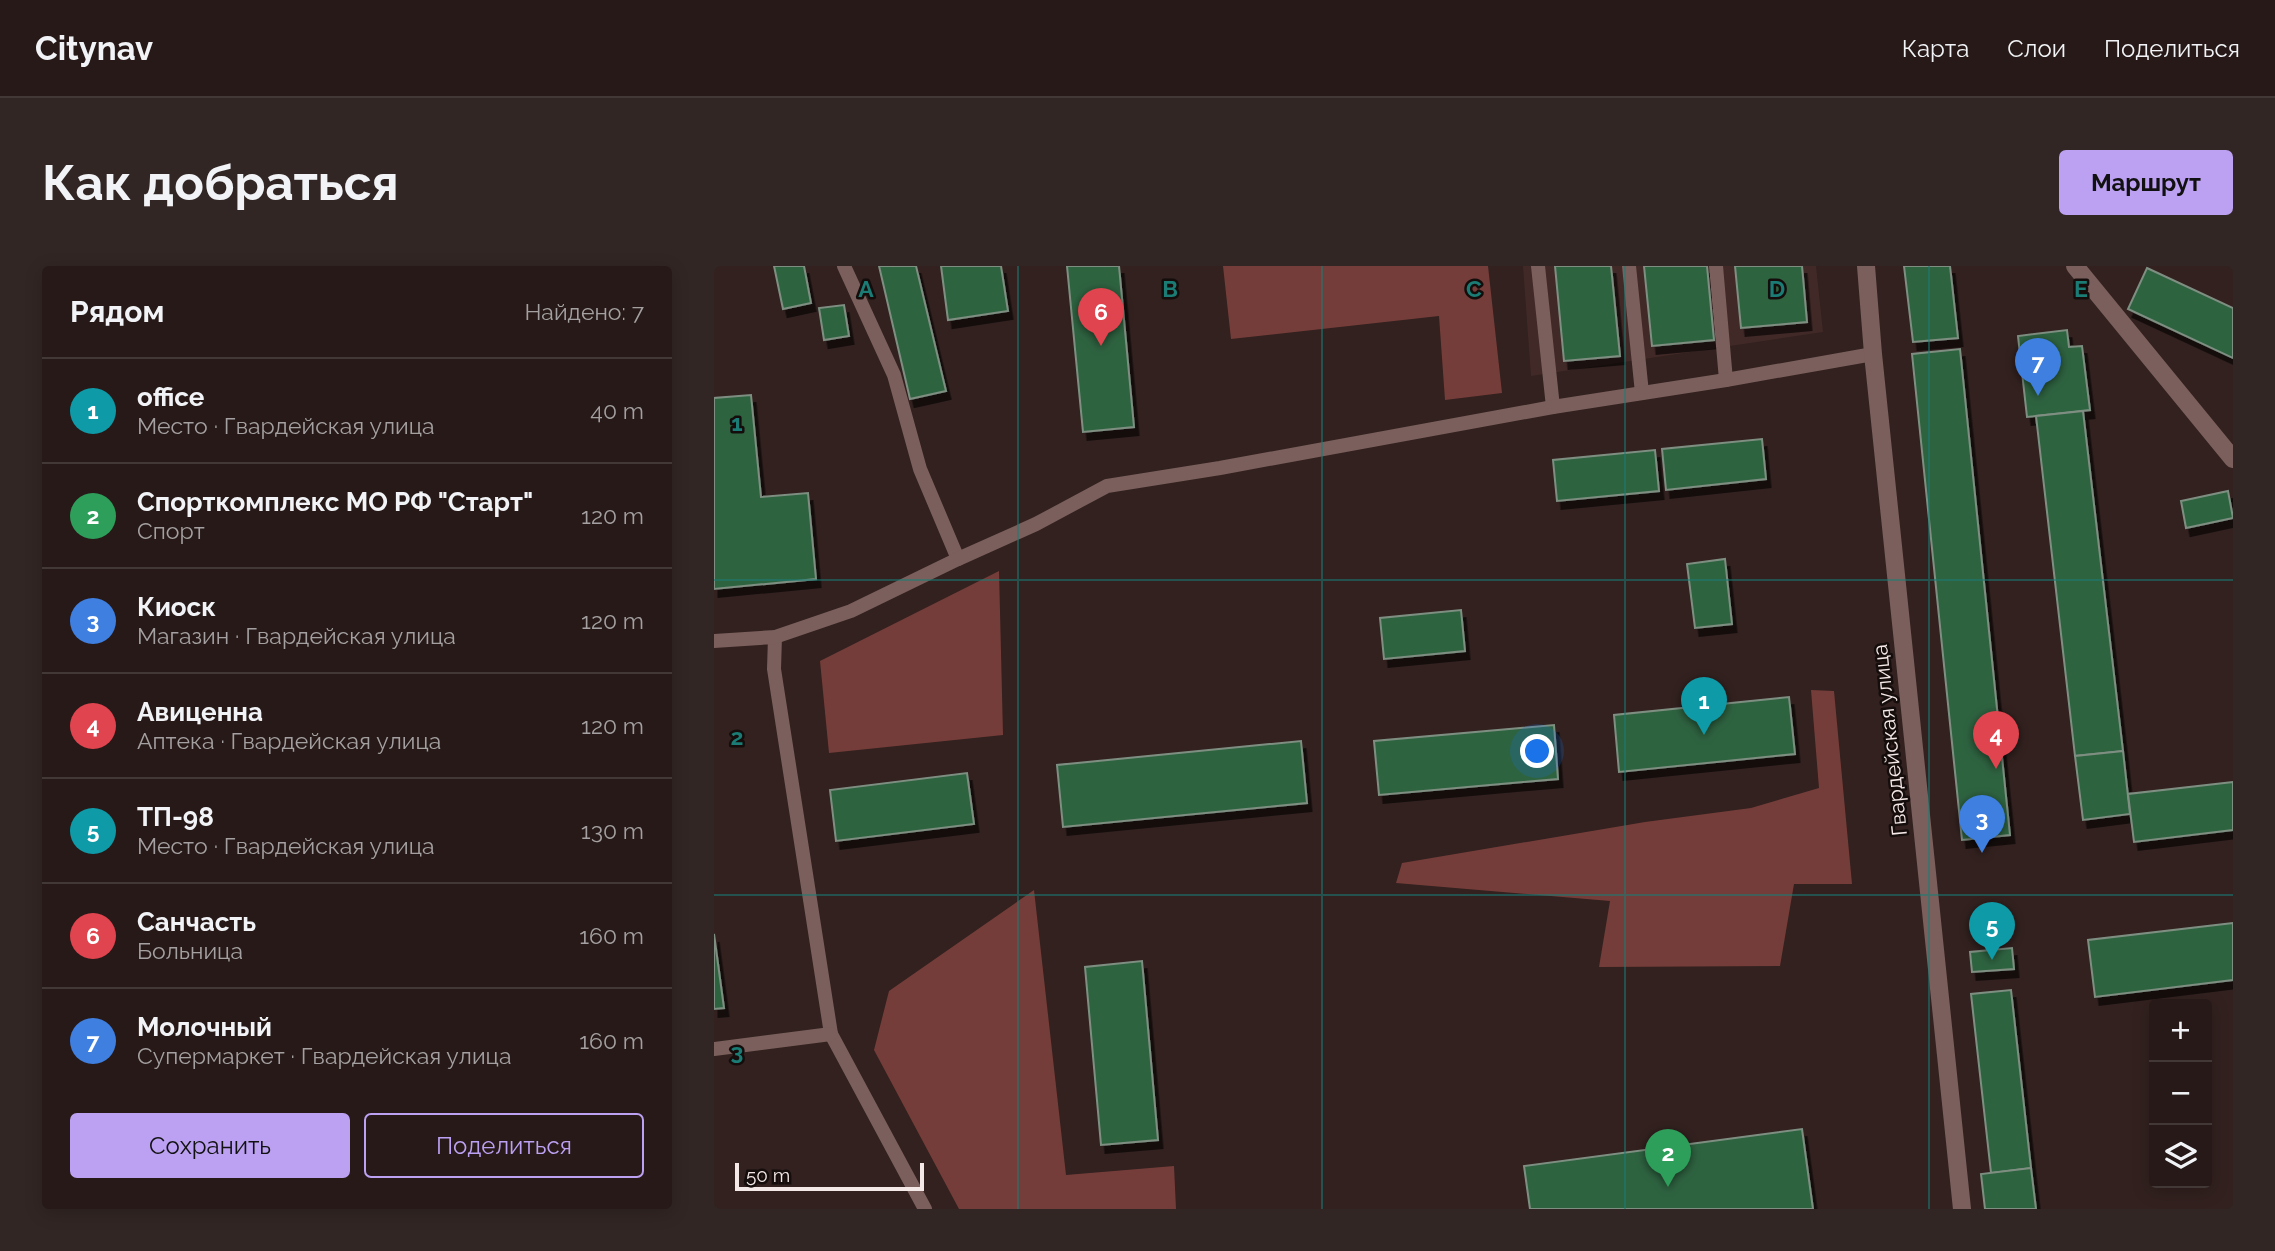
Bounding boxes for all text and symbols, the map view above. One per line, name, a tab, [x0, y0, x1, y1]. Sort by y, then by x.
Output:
text: Citynav	[35, 29, 153, 68]
text: Карта	[1902, 34, 1969, 63]
text: Слои	[2007, 34, 2066, 63]
text: Поделиться	[2104, 34, 2240, 63]
button: Маршрут	[2059, 150, 2233, 215]
text: Как добраться	[42, 154, 399, 211]
text: A	[858, 275, 874, 302]
text: B	[1162, 275, 1178, 302]
text: C	[1466, 275, 1482, 302]
text: D	[1769, 275, 1785, 302]
text: E	[2074, 275, 2088, 302]
pin: 6	[1078, 288, 1124, 346]
text: Рядом	[70, 294, 164, 329]
text: Найдено: 7	[525, 298, 644, 325]
pin: 7	[2015, 338, 2061, 396]
text: office	[137, 382, 204, 412]
text: 1	[87, 397, 99, 424]
text: 40 m	[590, 397, 644, 424]
text: 1	[731, 409, 743, 436]
text: Место · Гвардейская улица	[137, 412, 435, 439]
text: Спорткомплекс МО РФ "Старт"	[137, 487, 533, 517]
text: 2	[87, 502, 99, 529]
text: 120 m	[581, 502, 644, 529]
text: Спорт	[137, 517, 205, 544]
text: Киоск	[137, 592, 216, 622]
text: 3	[87, 607, 99, 634]
text: 120 m	[581, 607, 644, 634]
text: Магазин · Гвардейская улица	[137, 622, 456, 649]
street label: Гвардейская улица	[1867, 643, 1912, 837]
pin: 1	[1681, 677, 1727, 735]
text: Авиценна	[137, 697, 263, 727]
pin: 4	[1973, 711, 2019, 769]
text: 4	[86, 712, 100, 739]
text: 120 m	[581, 712, 644, 739]
text: 2	[731, 723, 743, 750]
text: Аптека · Гвардейская улица	[137, 727, 441, 754]
your location	[1520, 734, 1554, 768]
pin: 3	[1959, 795, 2005, 853]
text: ТП-98	[137, 802, 214, 832]
text: 5	[87, 817, 99, 844]
text: 130 m	[581, 817, 644, 844]
text: Место · Гвардейская улица	[137, 832, 435, 859]
pin: 5	[1969, 902, 2015, 960]
text: Cанчасть	[137, 907, 256, 937]
text: 6	[86, 922, 100, 949]
text: 160 m	[579, 922, 644, 949]
text: Больница	[137, 937, 243, 964]
map controls	[2149, 999, 2212, 1188]
button: +	[2149, 999, 2212, 1062]
text: Молочный	[137, 1012, 272, 1042]
text: 7	[87, 1027, 99, 1054]
text: 160 m	[579, 1027, 644, 1054]
text: 3	[731, 1038, 743, 1065]
text: Супермаркет · Гвардейская улица	[137, 1042, 511, 1069]
button: −	[2149, 1062, 2212, 1125]
button: Сохранить	[70, 1113, 350, 1178]
button: Поделиться	[364, 1113, 644, 1178]
button: layers	[2149, 1125, 2212, 1188]
pin: 2	[1645, 1129, 1691, 1187]
scale bar	[735, 1160, 924, 1192]
text: 50 m	[746, 1164, 790, 1186]

